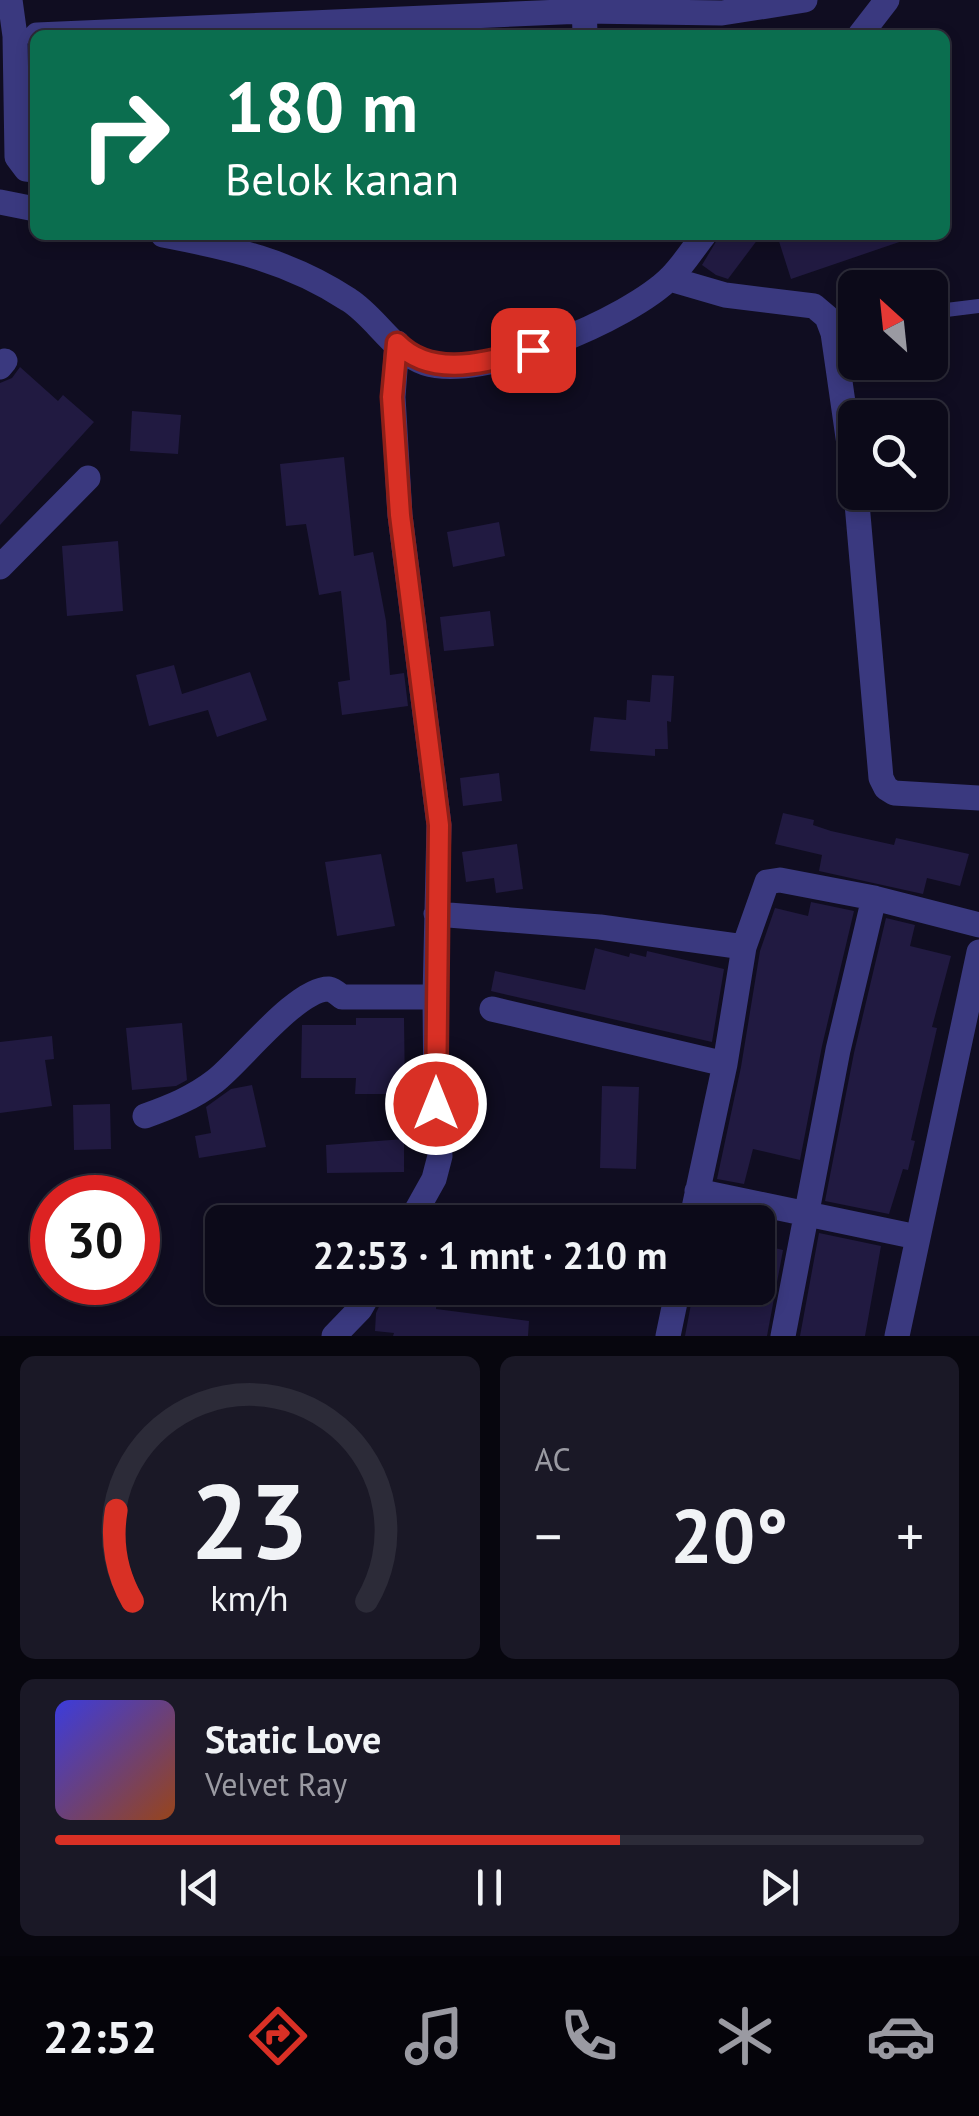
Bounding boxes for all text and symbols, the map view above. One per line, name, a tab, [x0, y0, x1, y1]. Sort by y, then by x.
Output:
text: 180 m	[225, 61, 418, 151]
icon: right	[60, 70, 190, 200]
text: Belok kanan	[225, 149, 459, 207]
north arrow	[838, 270, 948, 380]
map controls	[838, 270, 948, 510]
pin	[491, 308, 576, 393]
icon: arrive	[506, 323, 561, 378]
button: search	[838, 400, 948, 510]
position arrow	[384, 1052, 488, 1156]
speed limit sign: 30	[30, 1175, 160, 1305]
text: 22:53 · 1 mnt · 210 m	[313, 1230, 667, 1279]
text: AC	[535, 1438, 571, 1480]
text: 23	[191, 1453, 309, 1588]
text: 20°	[670, 1487, 788, 1584]
text: −	[535, 1500, 562, 1571]
text: +	[896, 1500, 924, 1571]
text: km/h	[211, 1575, 289, 1621]
text: Static Love	[205, 1714, 381, 1763]
text: Velvet Ray	[205, 1763, 347, 1805]
icon: previous	[172, 1860, 227, 1915]
icon: pause	[462, 1860, 517, 1915]
icon: next	[752, 1860, 807, 1915]
icon: directions	[243, 2001, 313, 2071]
icon: music	[399, 2001, 469, 2071]
icon: phone	[554, 2001, 624, 2071]
icon: climate	[710, 2001, 780, 2071]
icon: car	[866, 2001, 936, 2071]
text: 22:52	[43, 2007, 157, 2065]

